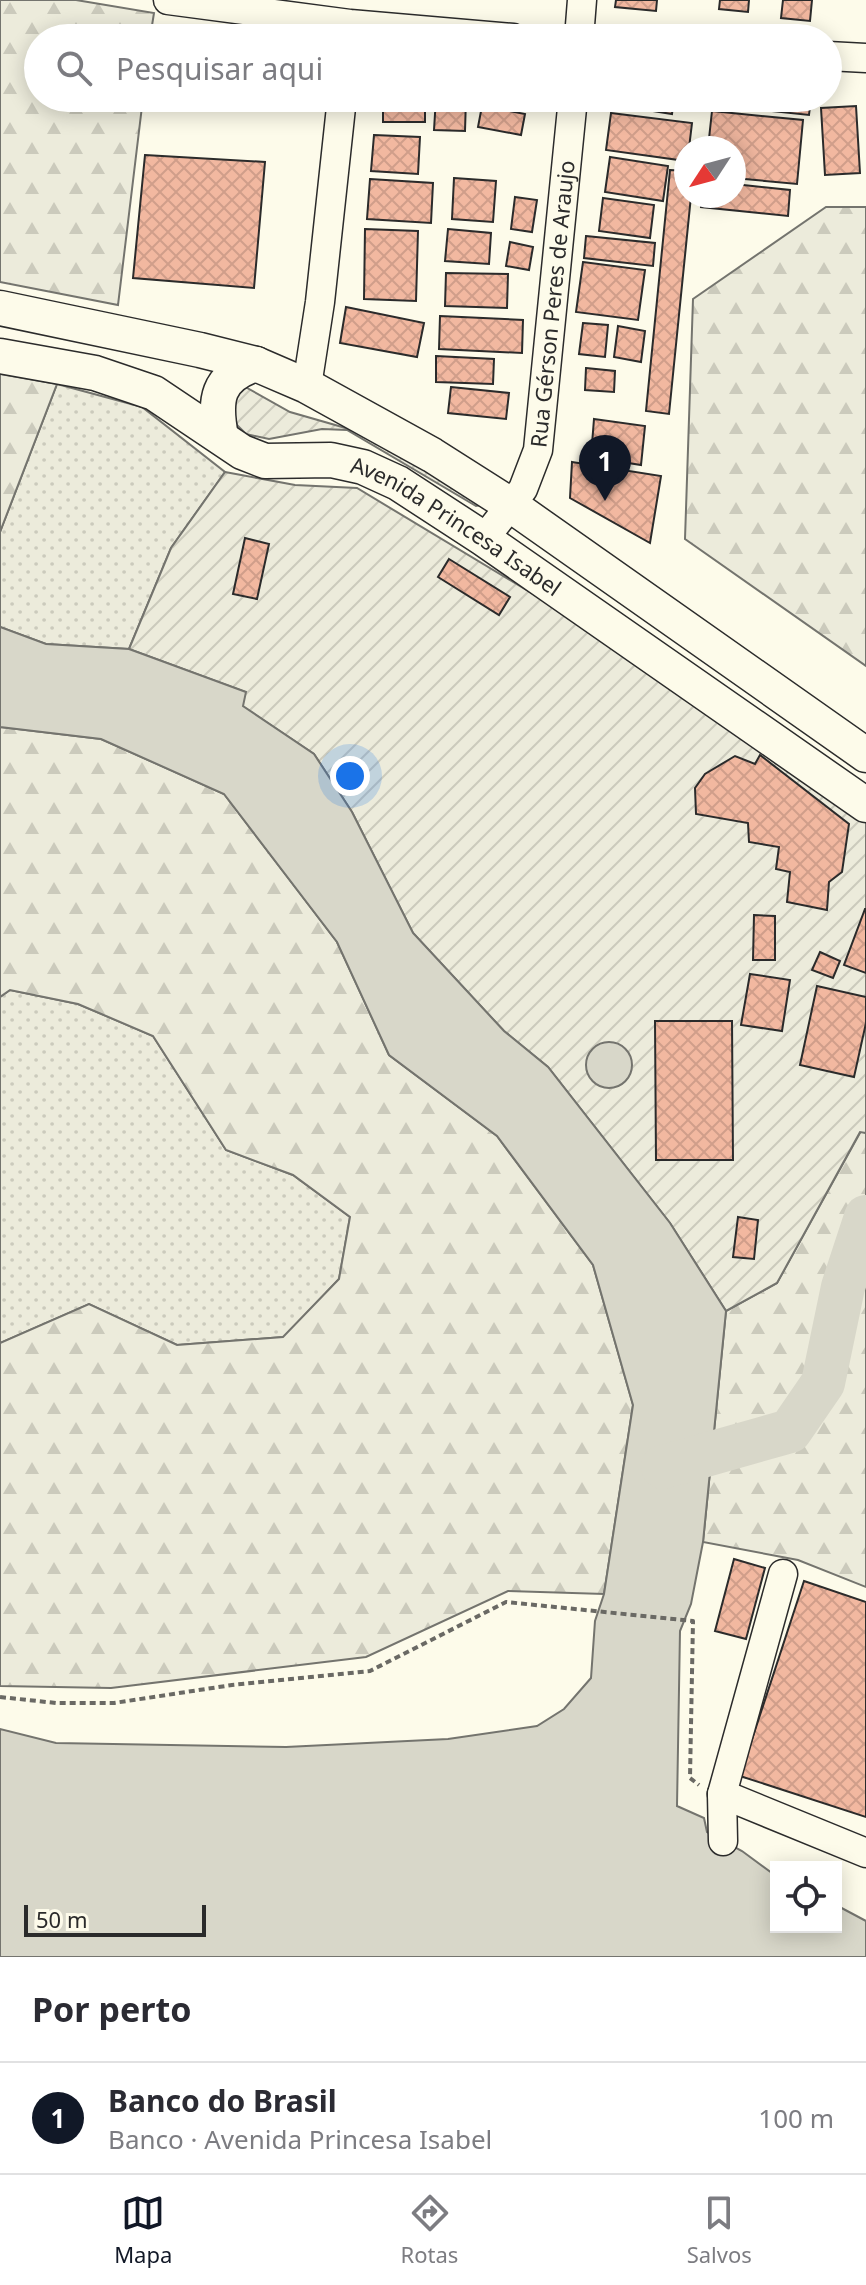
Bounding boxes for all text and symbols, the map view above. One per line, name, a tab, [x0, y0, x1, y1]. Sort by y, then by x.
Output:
search box	[24, 24, 842, 112]
icon: search	[52, 46, 96, 90]
text: Pesquisar aqui	[116, 48, 323, 89]
north arrow	[674, 136, 746, 208]
street label: Rua Gérson Peres de Araujo	[522, 159, 581, 449]
pin: 1	[579, 435, 631, 501]
street label: Avenida Princesa Isabel	[348, 449, 568, 602]
your location	[330, 756, 370, 796]
map controls	[770, 1861, 842, 1933]
button: locate	[770, 1861, 842, 1933]
scale bar	[24, 1901, 206, 1937]
text: 50 m	[36, 1904, 87, 1934]
text: Por perto	[32, 1986, 191, 2032]
text: Banco do Brasil	[108, 2080, 337, 2121]
text: 1	[51, 2100, 65, 2136]
text: 100 m	[758, 2100, 834, 2136]
text: Banco · Avenida Princesa Isabel	[108, 2121, 492, 2157]
tab: Mapa	[114, 2191, 172, 2269]
tab: Rotas	[401, 2191, 458, 2269]
tab: Salvos	[687, 2191, 752, 2269]

